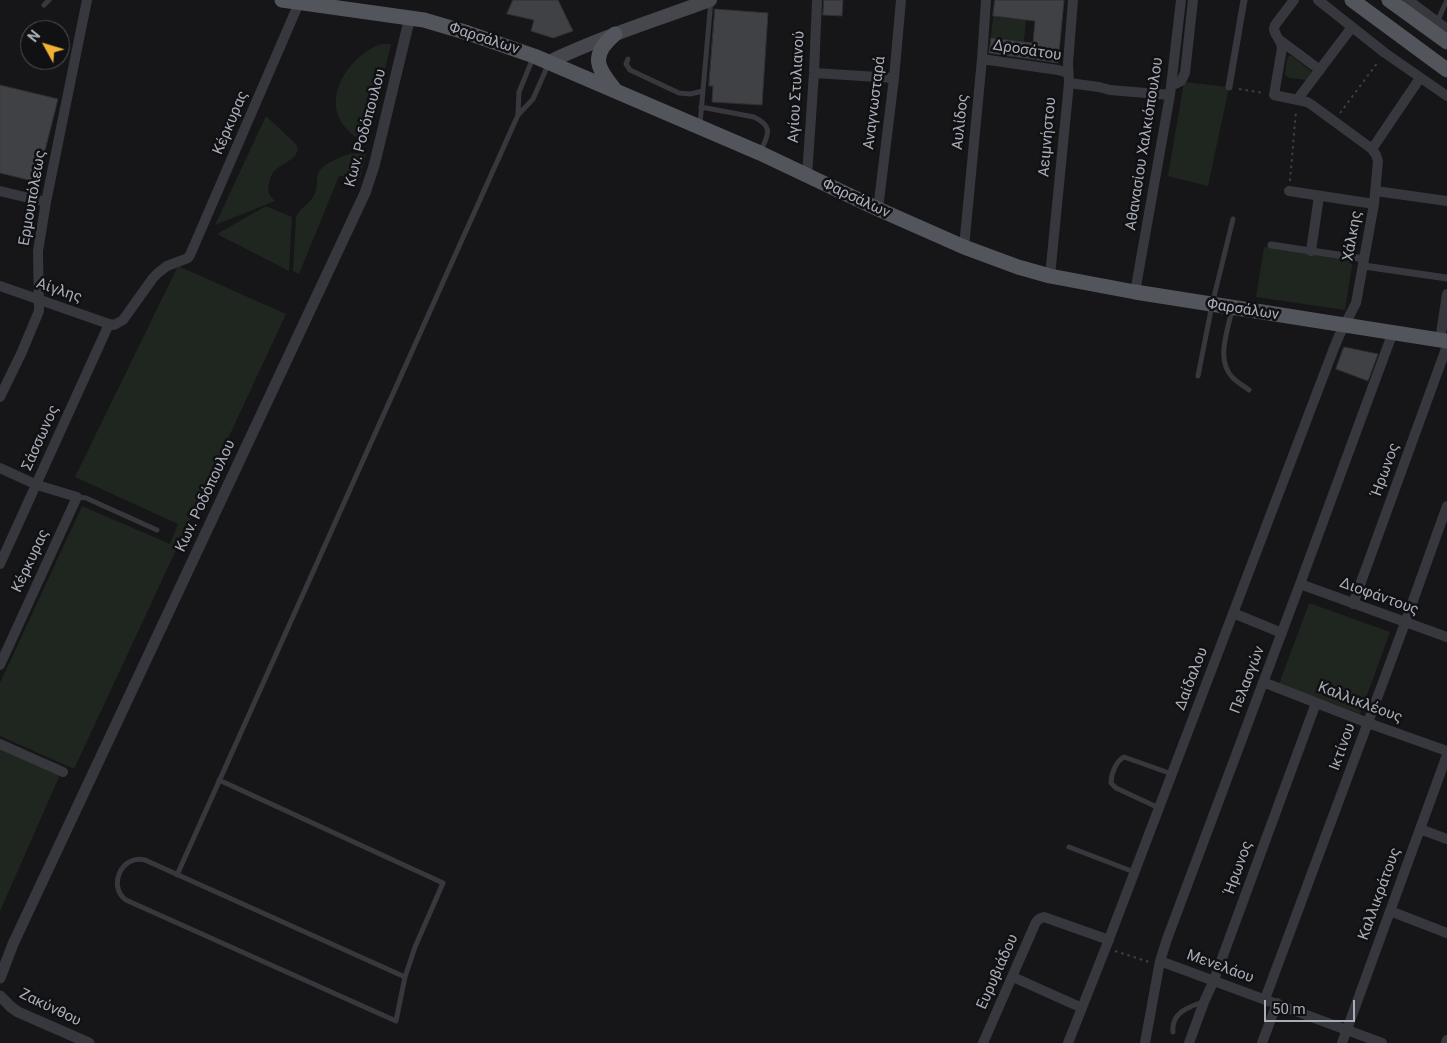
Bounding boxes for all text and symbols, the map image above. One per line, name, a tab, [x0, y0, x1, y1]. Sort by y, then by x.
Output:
street label: Φαρσάλων	[447, 19, 521, 59]
north arrow	[20, 20, 70, 70]
text: N	[25, 27, 43, 45]
street label: Αγίου Στυλιανού	[785, 30, 809, 144]
street label: Δροσάτου	[992, 37, 1062, 65]
street label: Αναγνωσταρά	[860, 55, 890, 151]
street label: Αθανασίου Χαλκιόπουλου	[1122, 56, 1168, 232]
street label: Κων. Ροδόπουλου	[342, 67, 390, 189]
street label: Κέρκυρας	[210, 88, 252, 158]
street label: Αυλίδος	[949, 93, 973, 151]
street label: Αειμνήστου	[1036, 96, 1060, 178]
street label: Ερμουπόλεως	[16, 149, 50, 247]
street label: Φαρσάλων	[819, 176, 893, 222]
street label: Χάλκης	[1340, 209, 1366, 263]
street label: Αίγλης	[34, 275, 84, 307]
street label: Φαρσάλων	[1206, 295, 1280, 325]
street label: Σάσσωνος	[19, 402, 63, 474]
street label: Κων. Ροδόπουλου	[172, 437, 240, 555]
street label: Ήρωνος	[1368, 441, 1404, 499]
street label: Κέρκυρας	[9, 527, 53, 595]
street label: Διοφάντους	[1337, 574, 1421, 620]
street label: Πελασγών	[1227, 644, 1269, 716]
street label: Δαίδαλου	[1172, 645, 1212, 713]
street label: Καλλικλέους	[1315, 679, 1405, 727]
street label: Ικτίνου	[1326, 721, 1360, 773]
street label: Ήρωνος	[1221, 839, 1257, 897]
street label: Καλλικράτους	[1355, 845, 1405, 943]
street label: Ευρυβιάδου	[973, 932, 1023, 1012]
street label: Μενελάου	[1184, 947, 1256, 987]
street label: Ζακύνθου	[16, 985, 84, 1031]
scale bar	[1267, 990, 1358, 1022]
text: 50 m	[1272, 1000, 1306, 1018]

